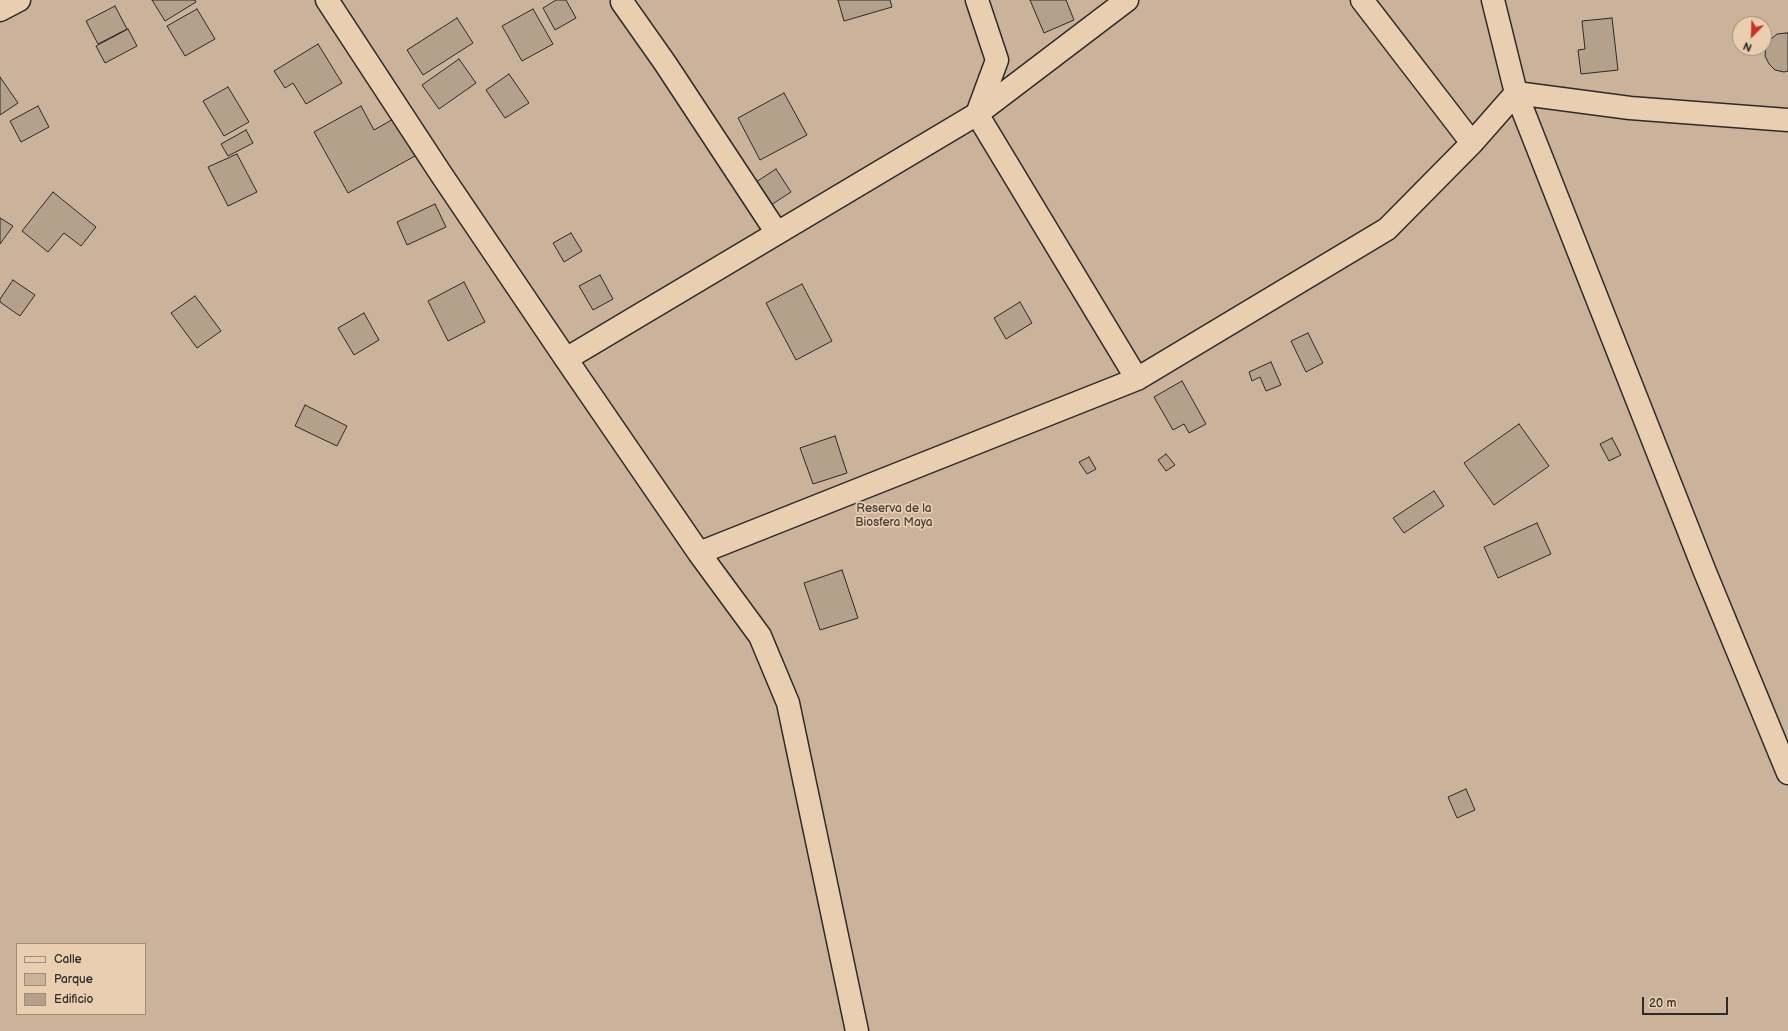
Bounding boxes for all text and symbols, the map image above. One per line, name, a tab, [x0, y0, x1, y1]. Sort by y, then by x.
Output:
north arrow	[1732, 16, 1772, 56]
text: N	[1741, 39, 1754, 54]
park label: Reserva de la Biosfera Maya	[855, 502, 933, 530]
legend	[16, 943, 146, 1015]
text: Calle	[54, 952, 82, 967]
text: Parque	[54, 972, 93, 987]
scale bar	[1644, 989, 1730, 1015]
text: Edificio	[54, 992, 93, 1007]
text: 20 m	[1649, 996, 1676, 1011]

